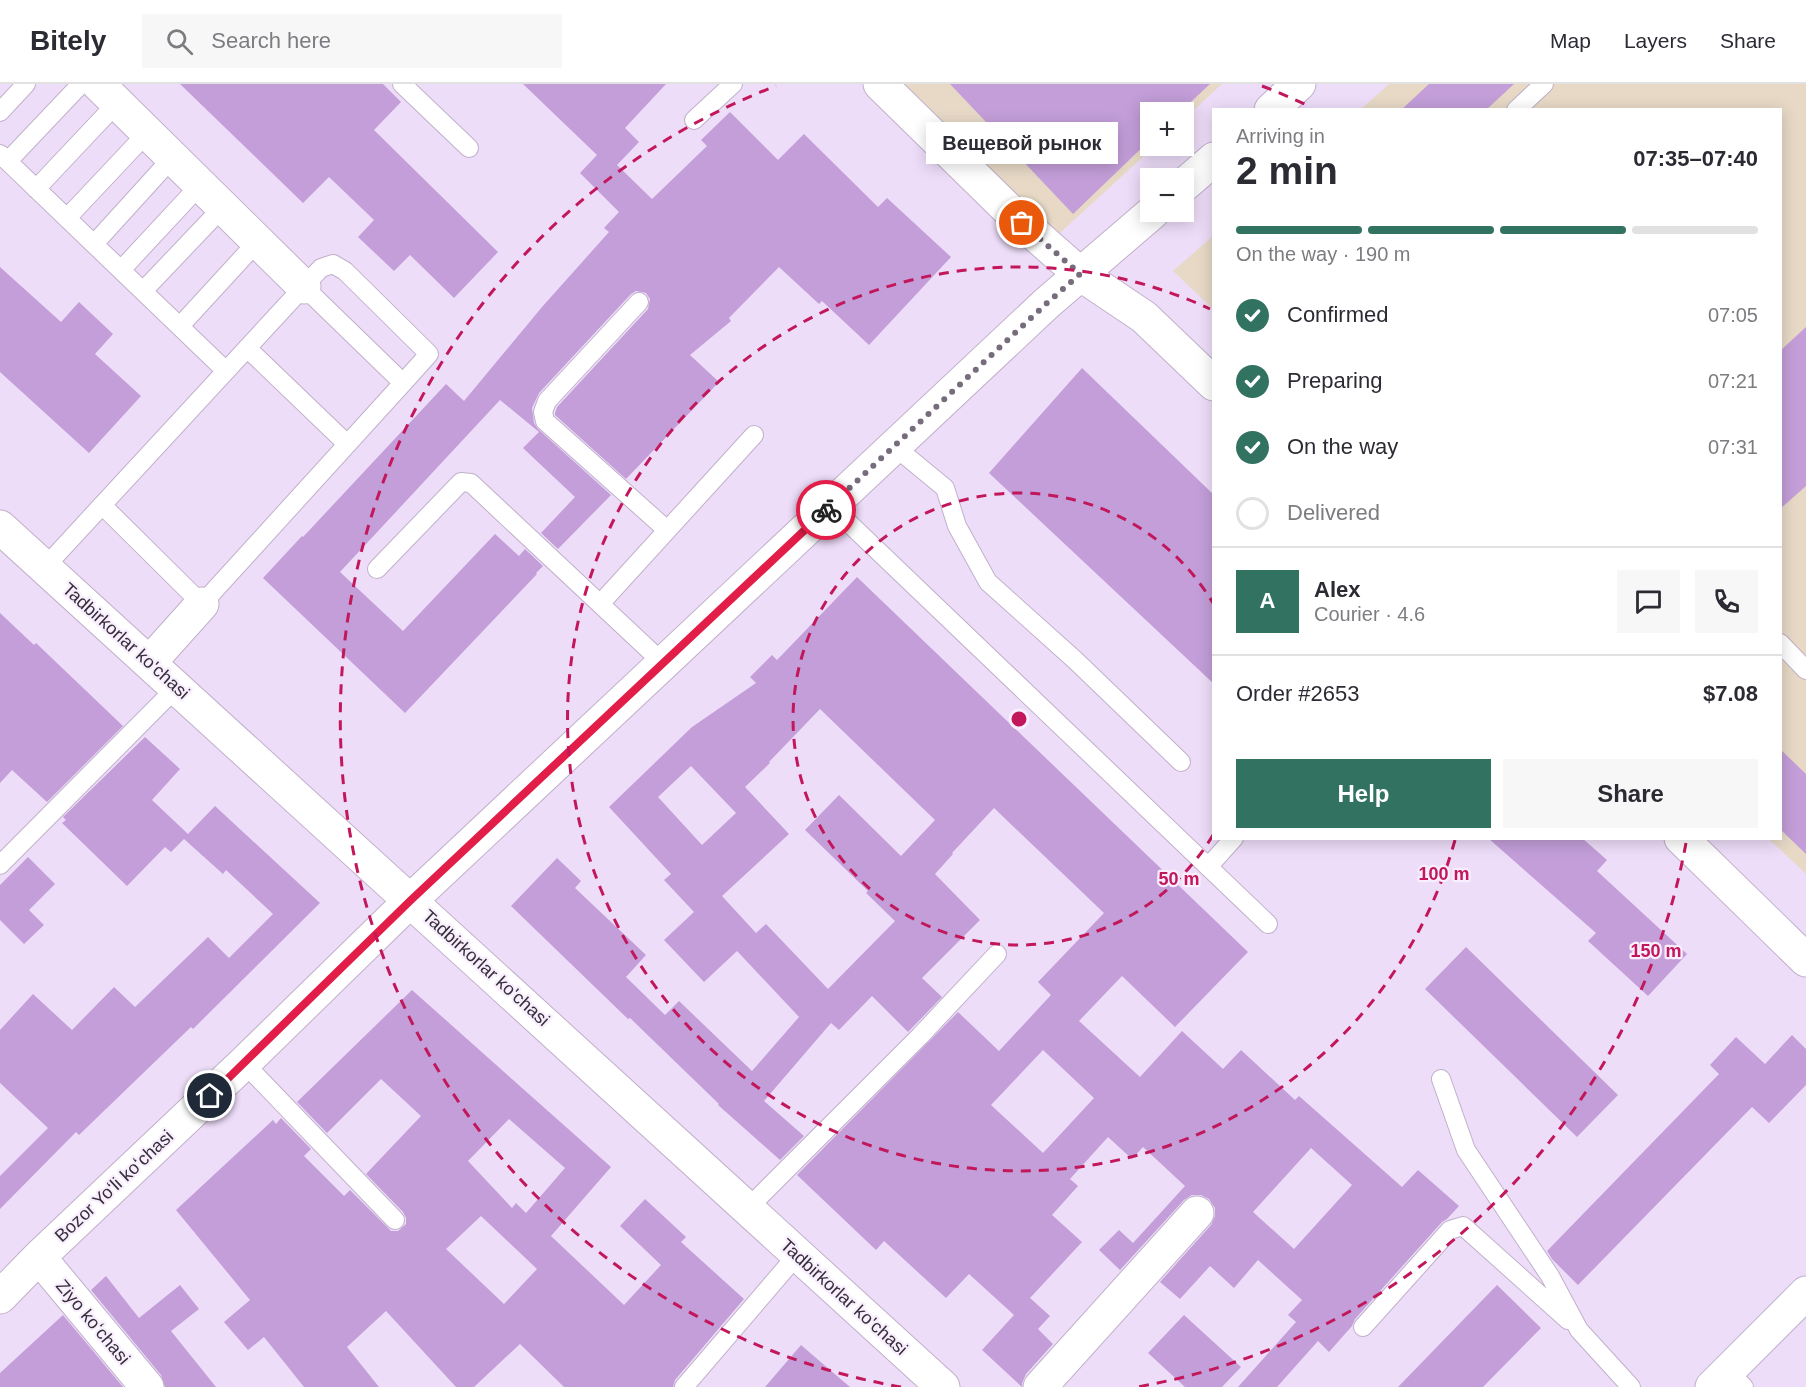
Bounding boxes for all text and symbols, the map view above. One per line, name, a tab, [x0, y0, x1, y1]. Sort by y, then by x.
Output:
search box	[142, 14, 562, 68]
text: Bitely	[30, 25, 106, 56]
icon: search	[163, 25, 196, 58]
text: Search here	[211, 28, 331, 53]
text: Map	[1550, 29, 1591, 52]
text: Layers	[1624, 29, 1687, 52]
text: Share	[1720, 29, 1776, 52]
map controls	[1140, 102, 1194, 222]
button: +	[1140, 102, 1194, 156]
callout: Вещевой рынок	[926, 121, 1118, 163]
text: Arriving in	[1236, 125, 1325, 147]
text: Вещевой рынок	[942, 132, 1102, 154]
text: 07:35–07:40	[1633, 146, 1758, 171]
text: 2 min	[1236, 149, 1338, 192]
button: −	[1140, 168, 1194, 222]
pin	[996, 197, 1047, 248]
icon: bag	[1005, 206, 1038, 239]
text: On the way · 190 m	[1236, 243, 1411, 265]
icon: check	[1236, 299, 1269, 332]
text: Confirmed	[1287, 302, 1388, 327]
text: 07:05	[1708, 304, 1758, 326]
icon: check	[1236, 365, 1269, 398]
text: Preparing	[1287, 368, 1382, 393]
text: 07:21	[1708, 370, 1758, 392]
icon: check	[1236, 431, 1269, 464]
text: On the way	[1287, 434, 1398, 459]
text: 07:31	[1708, 436, 1758, 458]
courier	[796, 480, 856, 540]
icon: bike	[810, 494, 843, 527]
text: Delivered	[1287, 500, 1380, 525]
button: chat	[1617, 570, 1680, 633]
button: phone	[1695, 570, 1758, 633]
text: Alex	[1314, 577, 1360, 602]
street label: Tadbirkorlar ko'chasi	[59, 579, 193, 703]
text: A	[1260, 588, 1275, 613]
text: Courier · 4.6	[1314, 603, 1425, 625]
text: Order #2653	[1236, 681, 1360, 706]
text: $7.08	[1703, 681, 1758, 706]
centre of rings	[1009, 709, 1029, 729]
button: Help	[1236, 759, 1491, 828]
button: Share	[1503, 759, 1758, 828]
text: 100 m	[1418, 864, 1470, 884]
text: 50 m	[1158, 869, 1200, 889]
street label: Tadbirkorlar ko'chasi	[419, 906, 553, 1030]
text: 150 m	[1630, 941, 1682, 961]
pin	[184, 1070, 235, 1121]
icon: home	[193, 1079, 226, 1112]
street label: Bozor Yoʻli koʻchasi	[51, 1126, 177, 1246]
street label: Tadbirkorlar ko'chasi	[777, 1235, 911, 1359]
street label: Ziyo koʻchasi	[52, 1276, 134, 1368]

